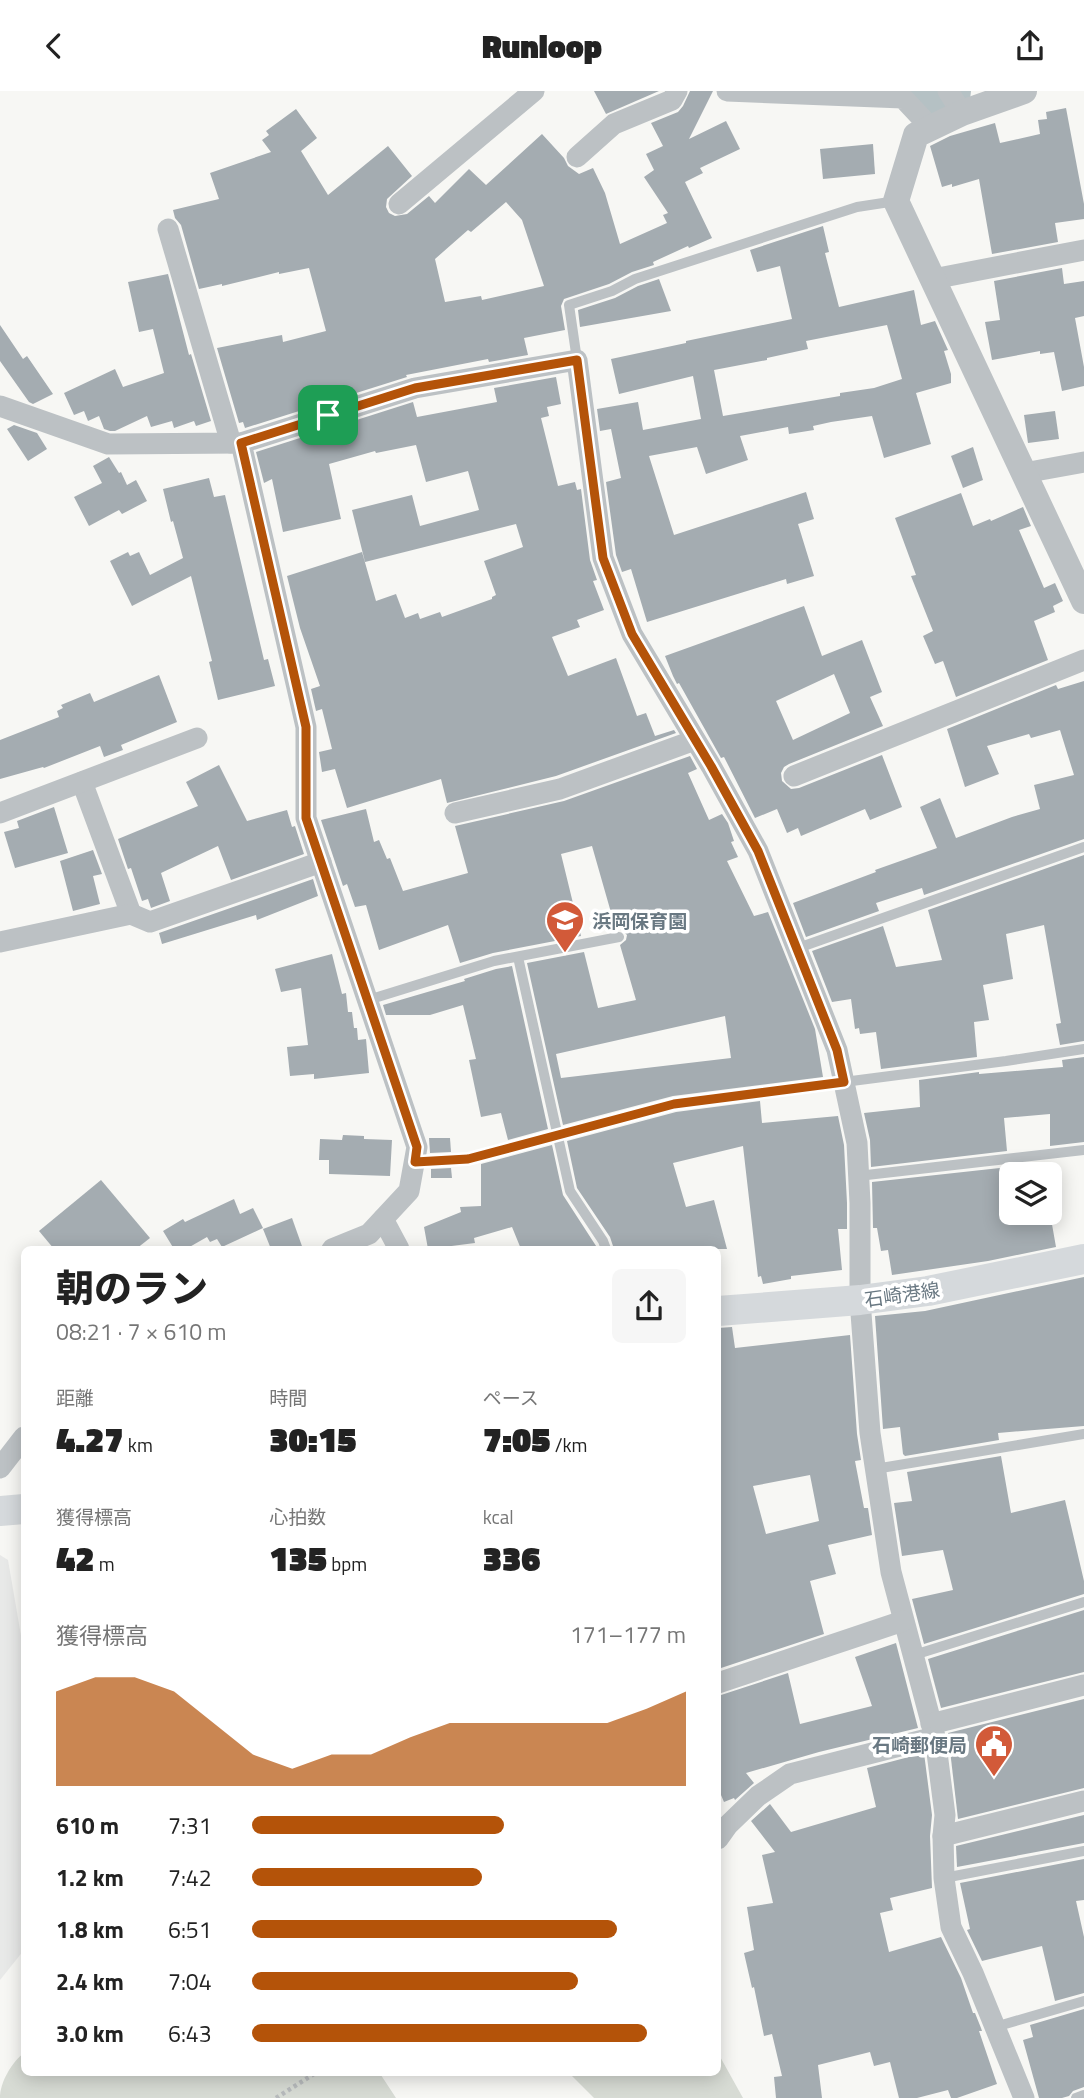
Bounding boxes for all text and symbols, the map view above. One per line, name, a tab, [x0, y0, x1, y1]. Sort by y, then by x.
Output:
text: Runloop	[482, 22, 602, 70]
icon: back	[35, 27, 73, 65]
icon: share	[1011, 27, 1049, 65]
pin	[298, 385, 358, 445]
icon: arrive	[309, 396, 347, 434]
school or university icon: 浜岡保育園	[544, 899, 586, 954]
place label: 浜岡保育園	[592, 906, 687, 935]
map controls	[999, 1162, 1062, 1225]
button: layers	[999, 1162, 1062, 1225]
text: 朝のラン	[56, 1259, 208, 1317]
button: share	[612, 1269, 686, 1343]
street label: 石崎港線	[862, 1274, 942, 1314]
text: 08:21 · 7 × 610 m	[56, 1314, 226, 1349]
text: 距離	[56, 1383, 94, 1412]
text: 時間	[269, 1383, 307, 1412]
text: ペース	[483, 1383, 539, 1412]
text: 4.27	[56, 1412, 124, 1466]
text: 30:15	[269, 1412, 356, 1466]
text: 7:05	[483, 1412, 551, 1466]
text: km	[124, 1430, 153, 1459]
text: /km	[551, 1430, 588, 1459]
text: 獲得標高	[56, 1502, 132, 1531]
text: 心拍数	[269, 1502, 326, 1531]
text: kcal	[483, 1502, 514, 1531]
text: 42	[56, 1531, 95, 1585]
text: 135	[269, 1531, 327, 1585]
text: 336	[483, 1531, 540, 1585]
text: m	[95, 1549, 115, 1578]
text: bpm	[327, 1549, 367, 1578]
text: 171–177 m	[570, 1617, 686, 1652]
text: 獲得標高	[56, 1618, 148, 1653]
public building icon: 石崎郵便局	[973, 1723, 1015, 1778]
place label: 石崎郵便局	[872, 1730, 967, 1759]
text: 610 m	[56, 1808, 119, 1843]
text: 7:31	[168, 1808, 212, 1843]
text: 1.2 km	[56, 1860, 124, 1895]
text: 7:42	[168, 1860, 212, 1895]
text: 1.8 km	[56, 1912, 124, 1947]
text: 6:51	[168, 1912, 212, 1947]
text: 2.4 km	[56, 1964, 124, 1999]
text: 7:04	[168, 1964, 212, 1999]
text: 3.0 km	[56, 2016, 124, 2051]
text: 6:43	[168, 2016, 212, 2051]

